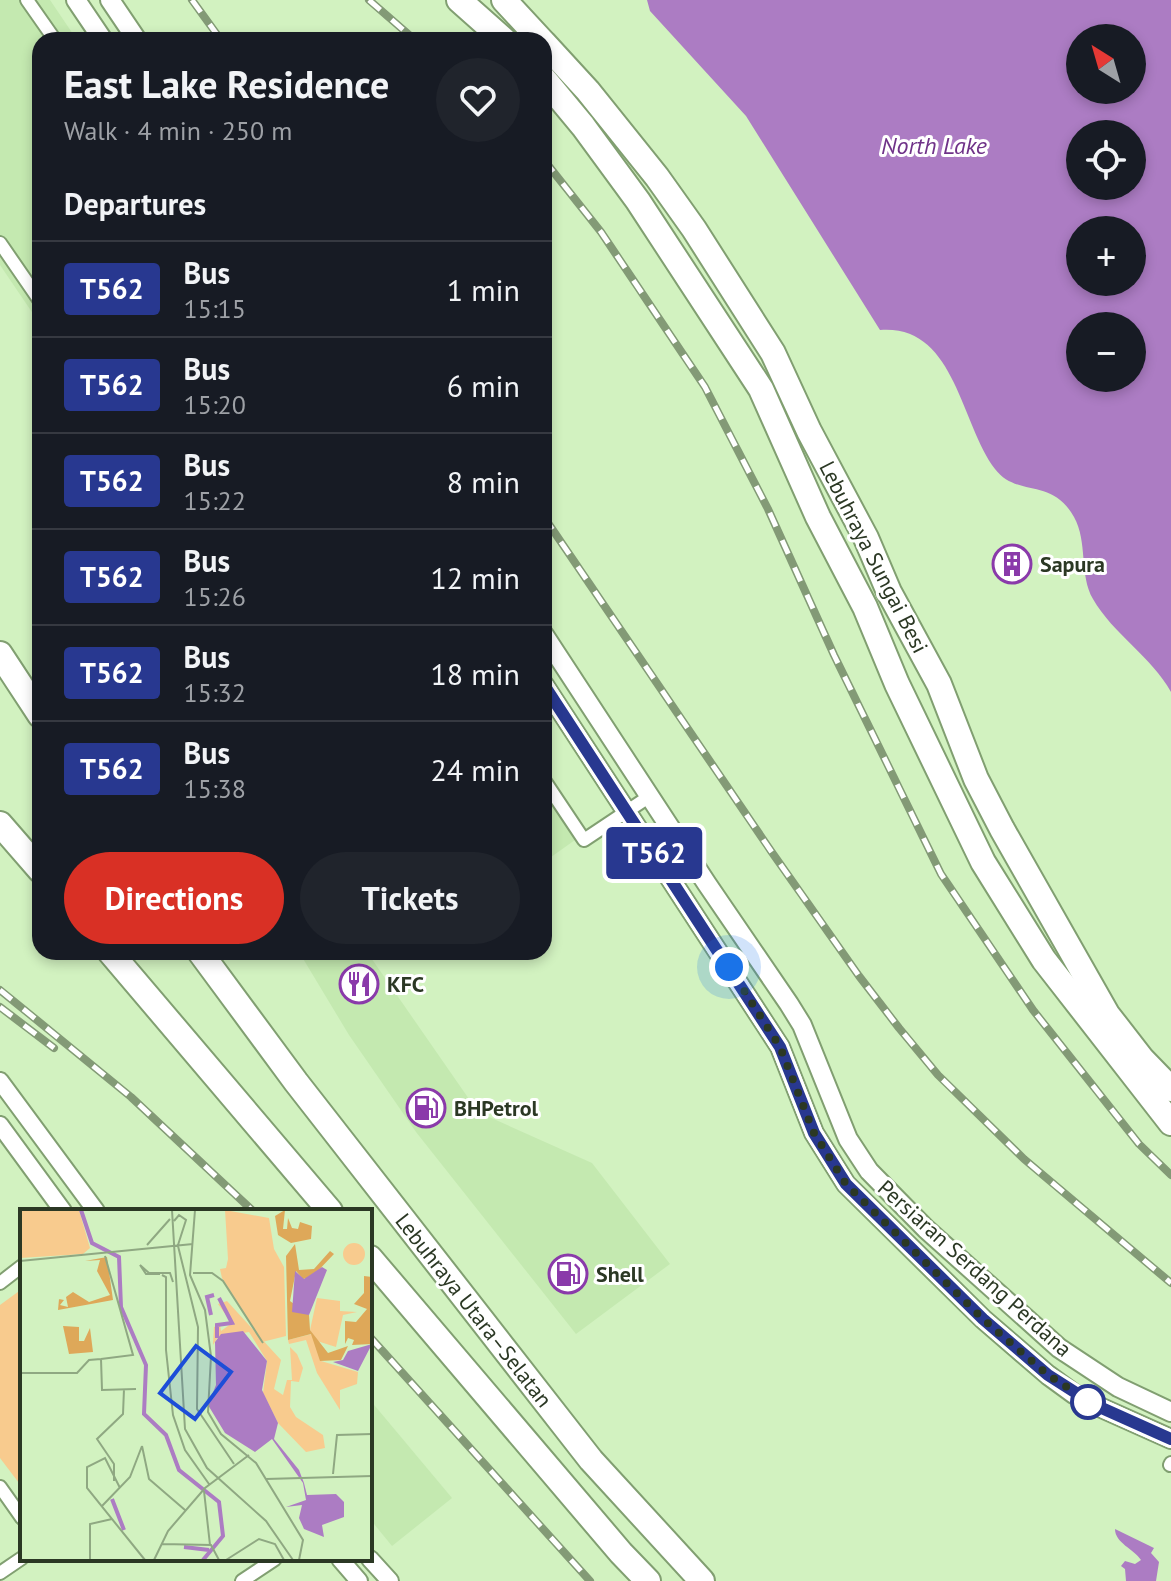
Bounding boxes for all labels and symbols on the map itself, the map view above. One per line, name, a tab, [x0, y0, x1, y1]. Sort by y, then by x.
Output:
north arrow	[1066, 24, 1146, 104]
water label: North Lake	[881, 130, 987, 161]
street label: Lebuhraya Sungai Besi	[813, 456, 935, 658]
building icon: Sapura	[991, 543, 1033, 585]
place label: Sapura	[1040, 550, 1105, 578]
line badge: T562	[598, 827, 710, 879]
your location	[709, 947, 749, 987]
restaurant icon: KFC	[338, 963, 380, 1005]
place label: KFC	[387, 970, 424, 998]
fuel station icon: BHPetrol	[405, 1087, 447, 1129]
place label: BHPetrol	[454, 1094, 539, 1122]
street label: Persiaran Serdang Perdana	[872, 1174, 1078, 1362]
street label: Lebuhraya Utara–Selatan	[389, 1207, 559, 1413]
inset map	[20, 1209, 372, 1561]
fuel station icon: Shell	[547, 1253, 589, 1295]
place label: Shell	[596, 1260, 644, 1288]
unlabelled marker	[1071, 1385, 1105, 1419]

